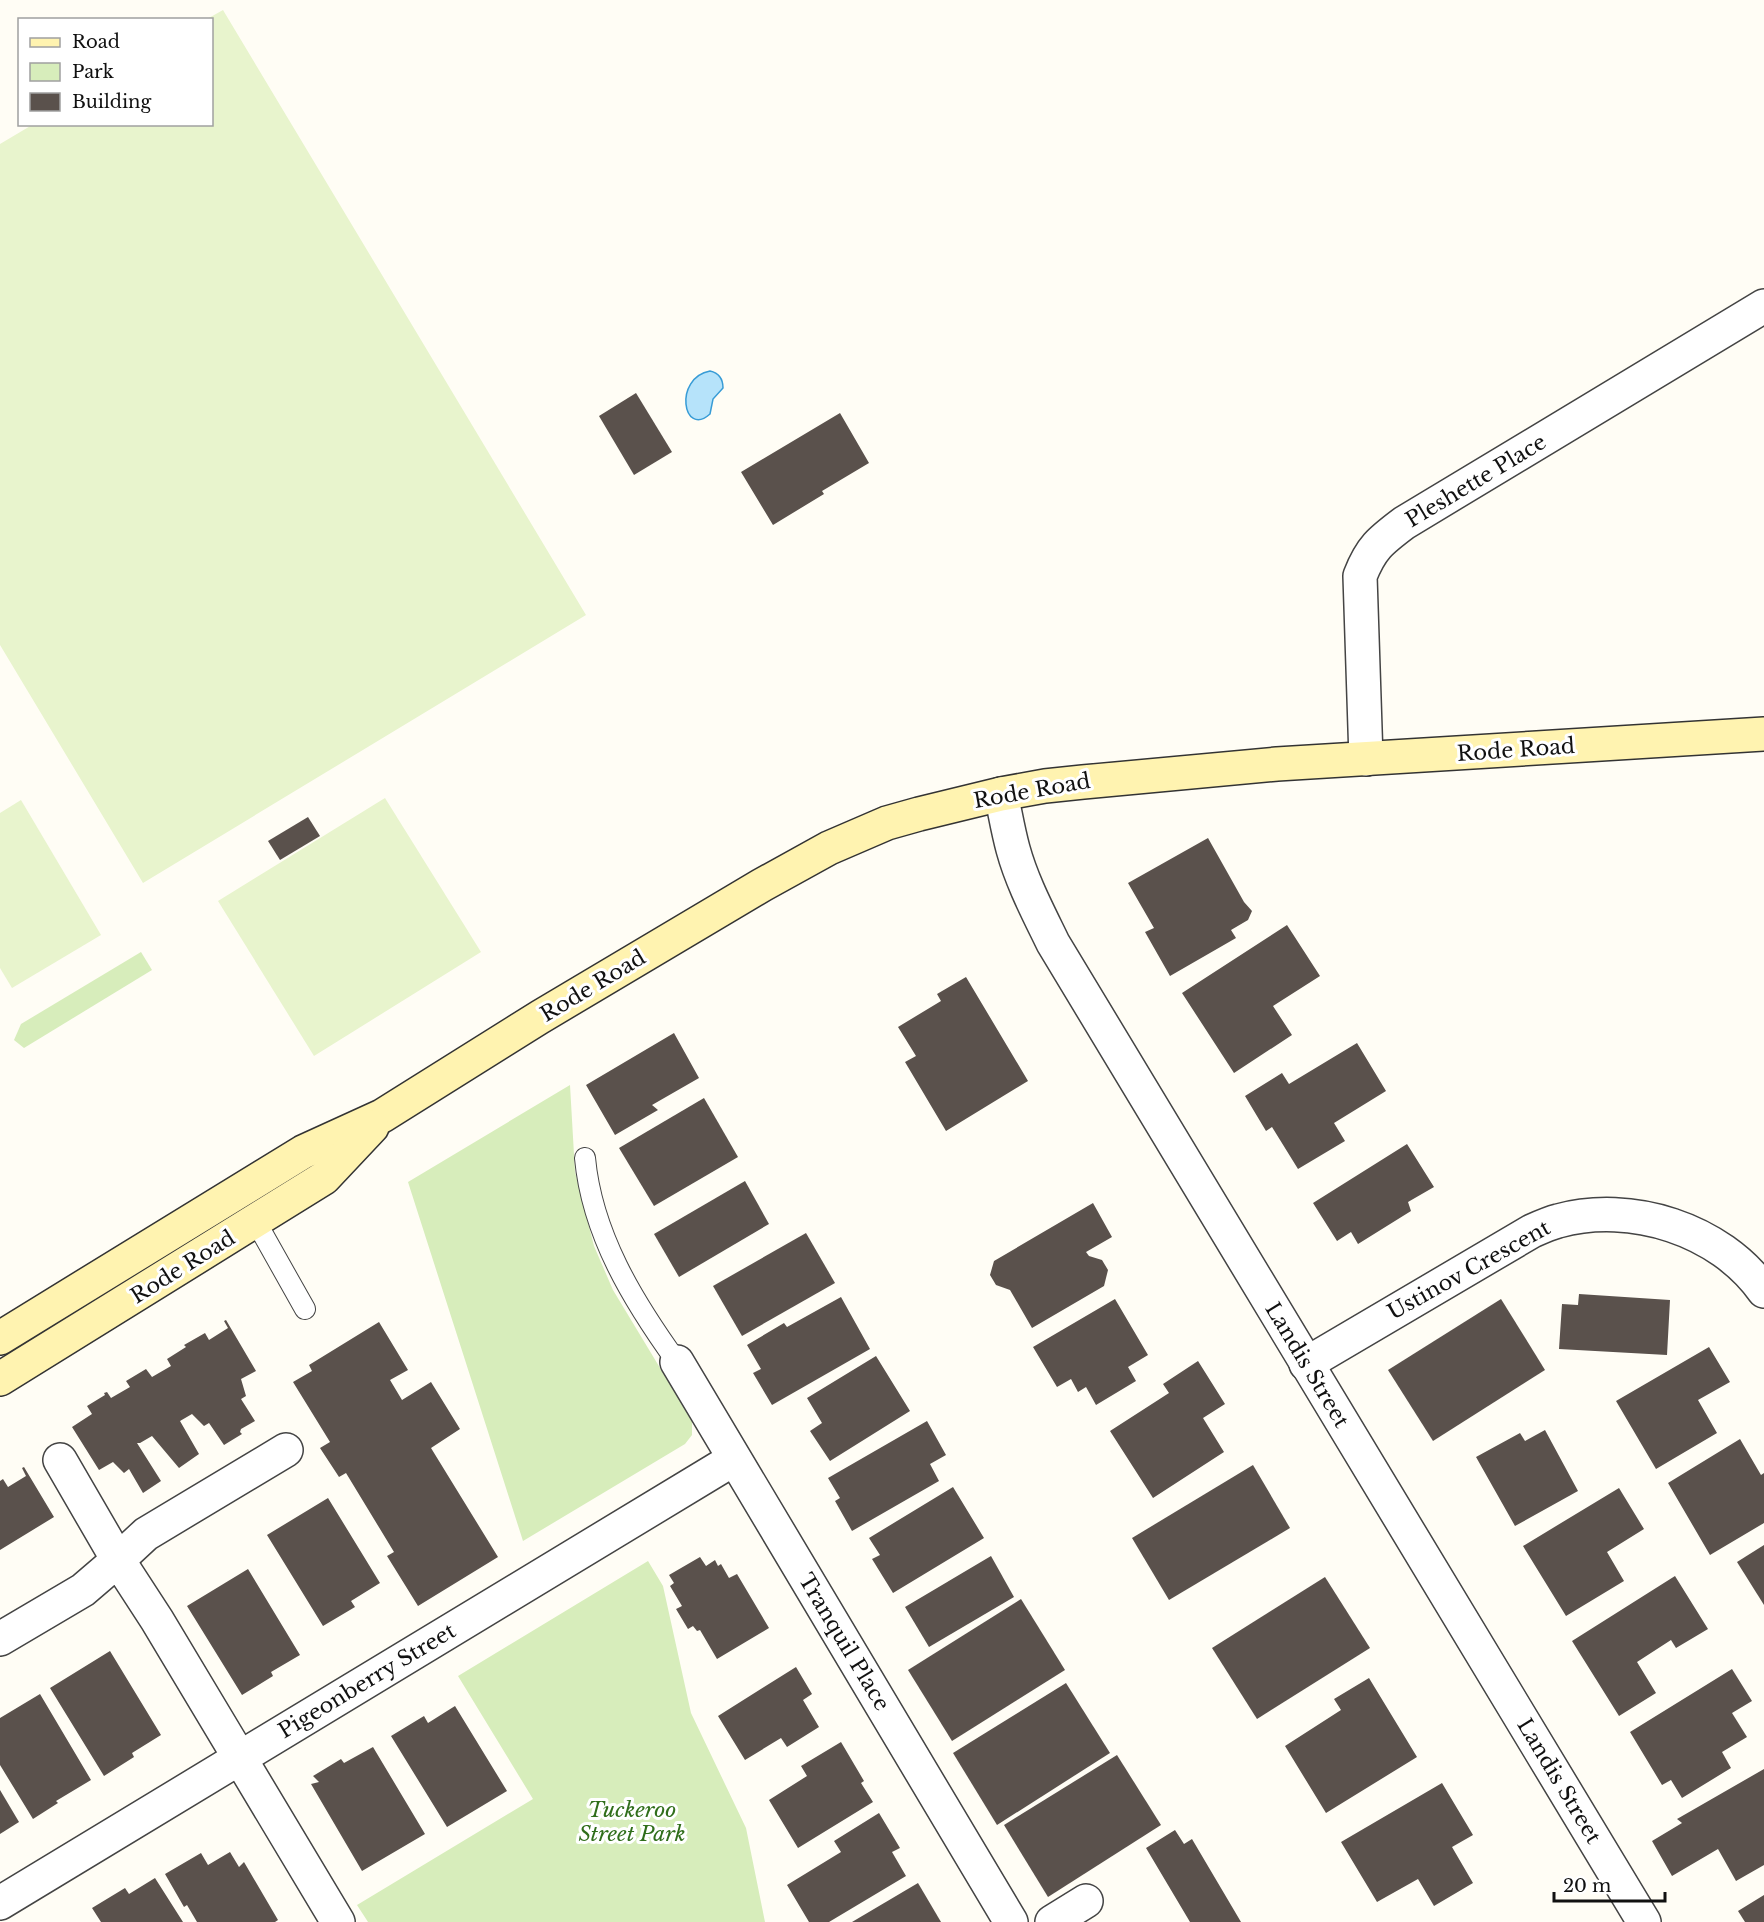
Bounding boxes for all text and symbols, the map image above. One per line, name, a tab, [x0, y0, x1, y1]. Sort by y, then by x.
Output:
legend	[18, 18, 213, 126]
text: Road	[72, 31, 120, 53]
text: Park	[72, 61, 114, 83]
text: Building	[72, 91, 151, 113]
street label: Pleshette Place	[1401, 429, 1551, 533]
street label: Rode Road	[1456, 733, 1576, 767]
street label: Rode Road	[972, 768, 1092, 814]
street label: Rode Road	[536, 944, 650, 1028]
street label: Ustinov Crescent	[1383, 1215, 1555, 1325]
street label: Rode Road	[126, 1225, 240, 1309]
street label: Landis Street	[1259, 1298, 1355, 1432]
street label: Tranquil Place	[793, 1569, 895, 1715]
street label: Pigeonberry Street	[274, 1618, 460, 1744]
street label: Landis Street	[1511, 1714, 1607, 1848]
park label: Tuckeroo Street Park	[578, 1797, 686, 1847]
scale bar	[1554, 1865, 1665, 1903]
text: 20 m	[1563, 1875, 1611, 1897]

